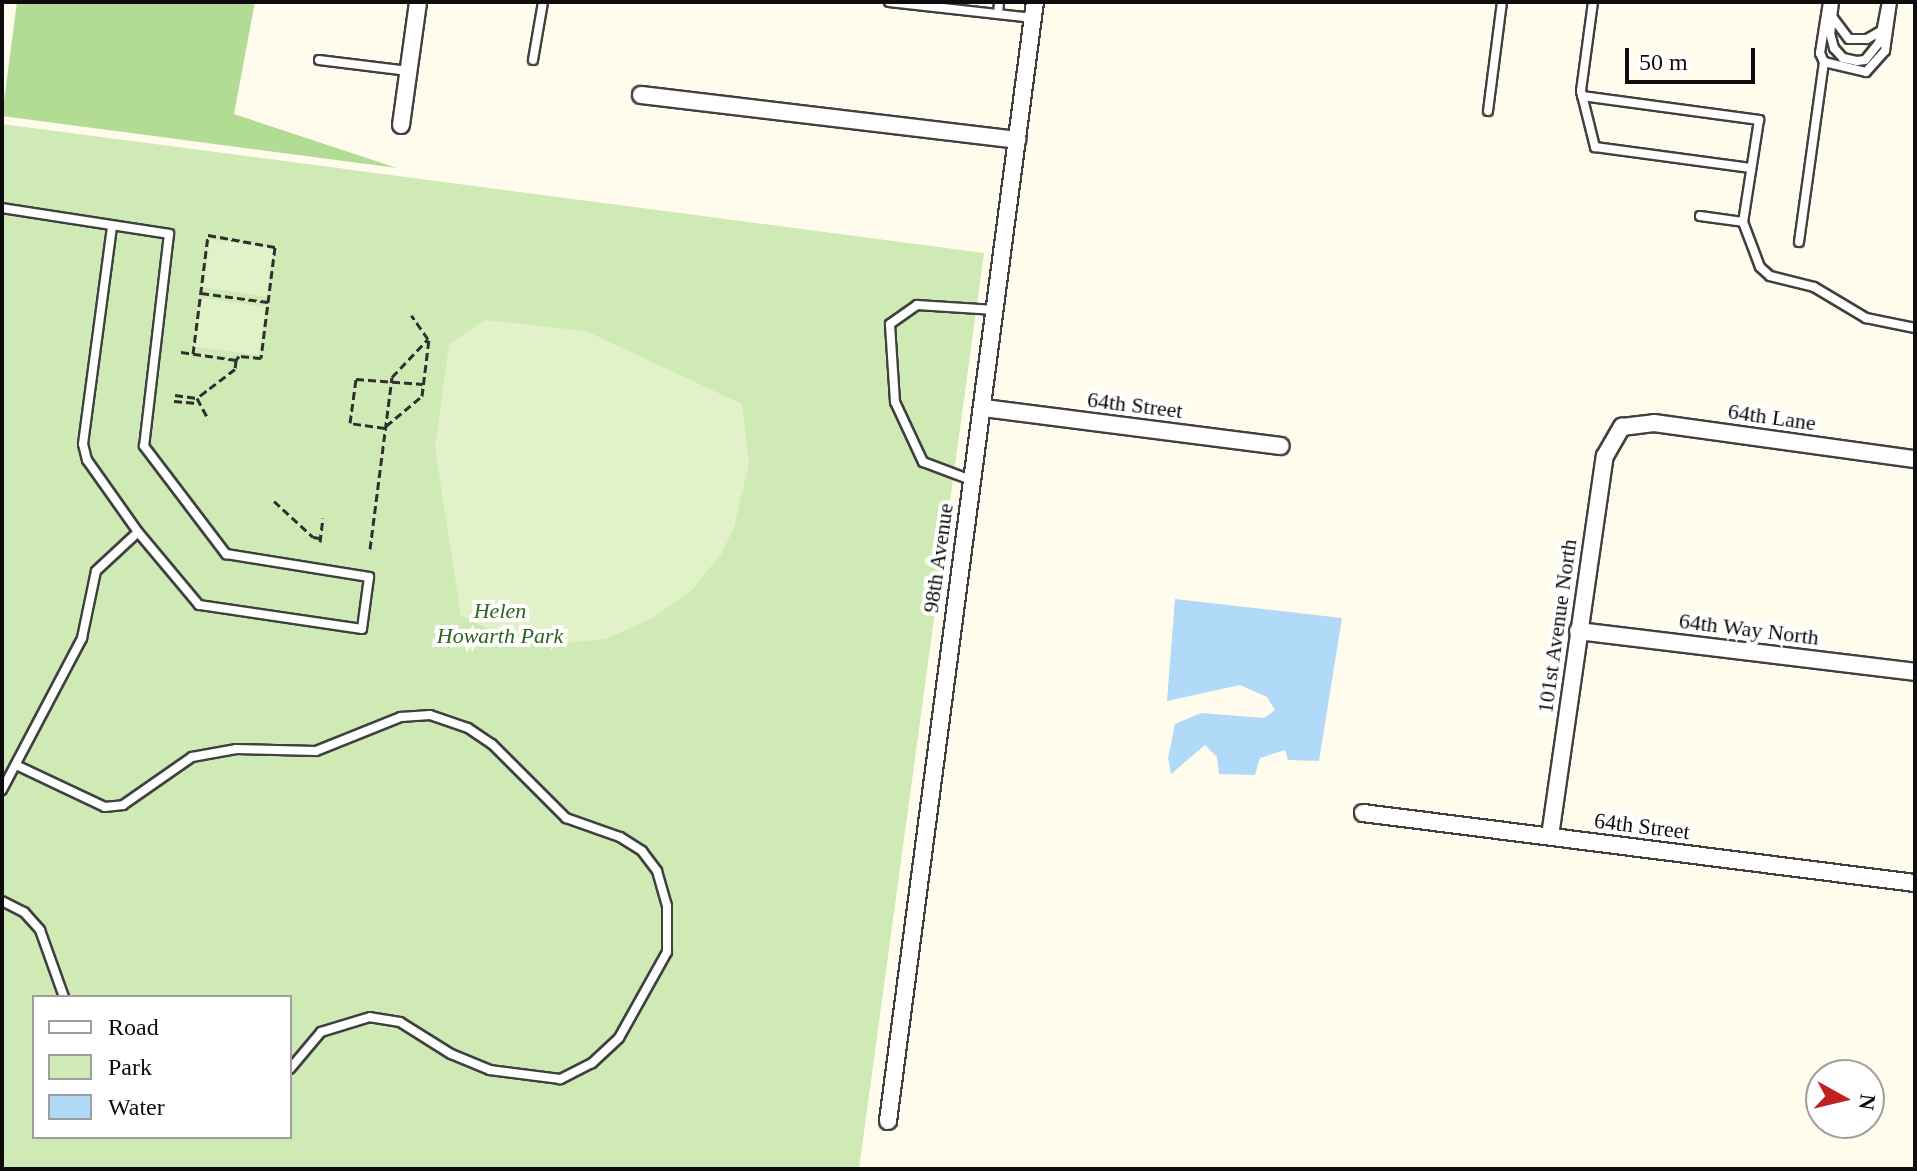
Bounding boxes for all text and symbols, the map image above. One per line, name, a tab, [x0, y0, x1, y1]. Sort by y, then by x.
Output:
scale bar	[1629, 32, 1759, 82]
text: 50 m	[1639, 49, 1688, 75]
street label: 64th Street	[1086, 386, 1184, 424]
street label: 64th Lane	[1726, 398, 1818, 436]
street label: 98th Avenue	[917, 501, 959, 615]
street label: 101st Avenue North	[1532, 537, 1582, 715]
park label: Helen Howarth Park	[437, 597, 563, 648]
street label: 64th Way North	[1677, 607, 1821, 651]
street label: 64th Street	[1593, 807, 1691, 845]
legend	[32, 995, 292, 1139]
text: Road	[108, 1014, 159, 1040]
text: Park	[108, 1054, 152, 1080]
north arrow	[1805, 1059, 1885, 1139]
text: N	[1854, 1093, 1881, 1112]
text: Water	[108, 1094, 165, 1120]

